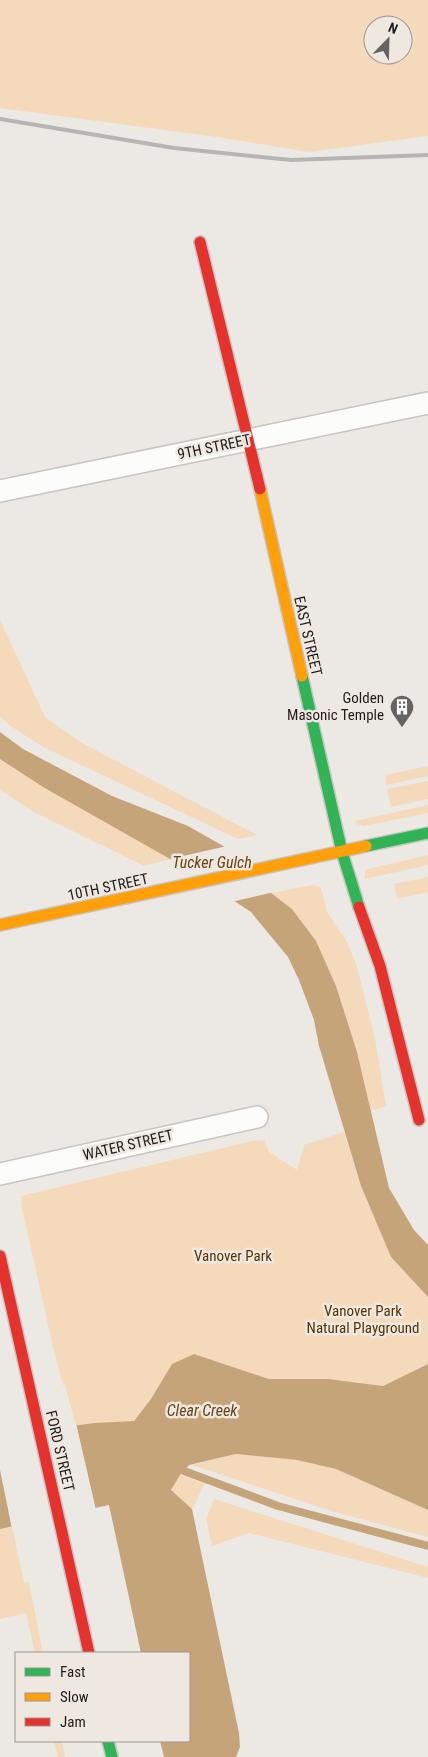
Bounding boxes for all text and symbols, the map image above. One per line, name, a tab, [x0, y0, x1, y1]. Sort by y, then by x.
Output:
north arrow	[363, 15, 413, 65]
text: N	[386, 19, 400, 37]
street label: 9TH STREET	[176, 430, 252, 464]
street label: EAST STREET	[290, 594, 326, 678]
place label: Golden Masonic Temple	[287, 689, 384, 724]
building icon: Golden Masonic Temple	[389, 694, 415, 728]
water label: Tucker Gulch	[172, 853, 252, 872]
street label: 10TH STREET	[66, 870, 150, 904]
street label: WATER STREET	[81, 1126, 175, 1164]
park label: Vanover Park	[194, 1247, 272, 1265]
park label: Vanover Park Natural Playground	[307, 1302, 419, 1337]
water label: Clear Creek	[167, 1401, 238, 1420]
street label: FORD STREET	[42, 1409, 78, 1493]
legend	[15, 1652, 190, 1742]
text: Fast	[60, 1663, 85, 1681]
text: Slow	[60, 1688, 89, 1706]
text: Jam	[60, 1713, 86, 1731]

